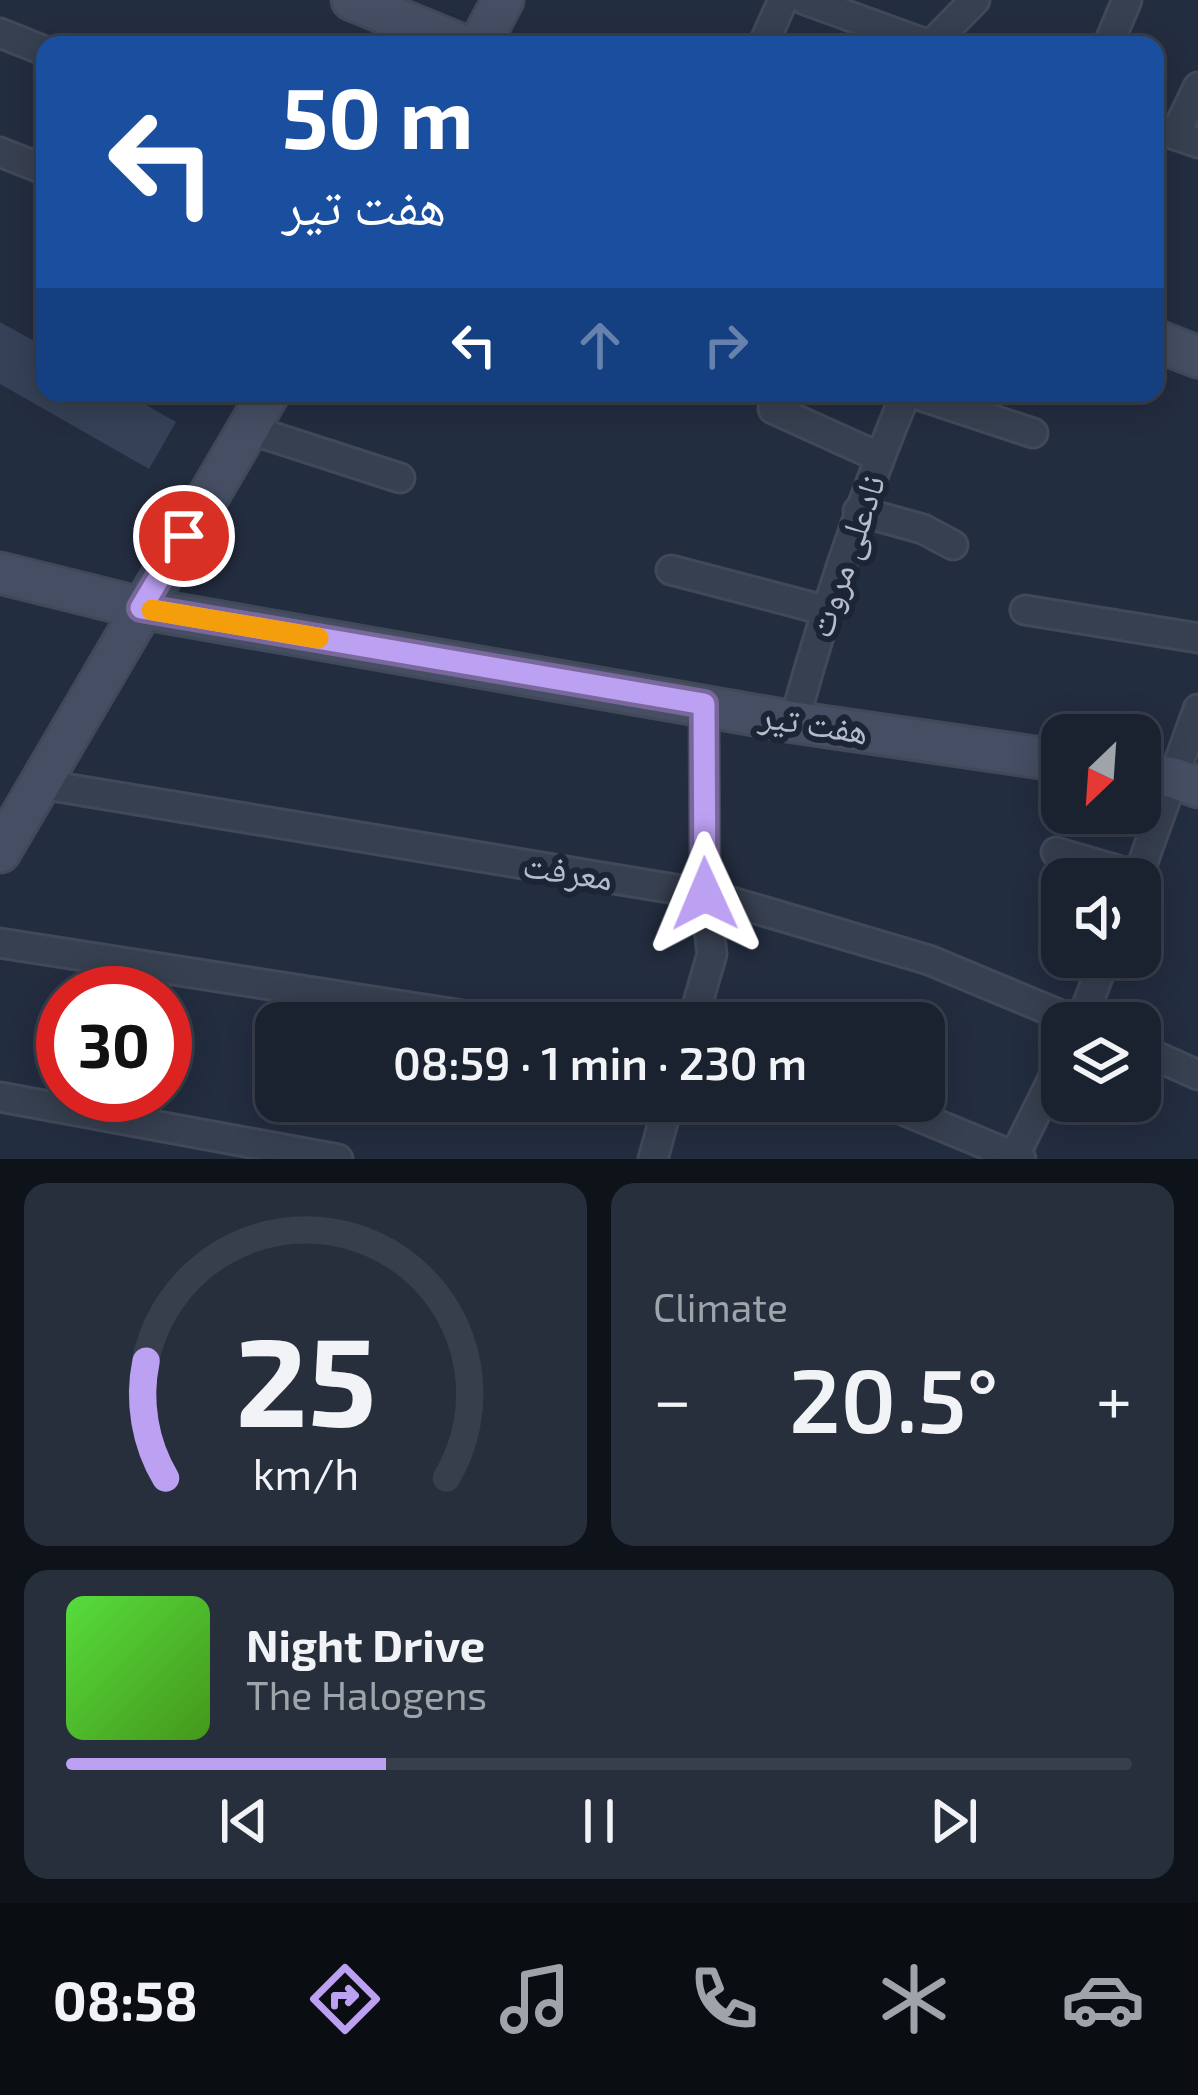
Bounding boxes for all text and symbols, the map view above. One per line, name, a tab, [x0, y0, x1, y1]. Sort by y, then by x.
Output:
text: 50 m	[282, 65, 474, 166]
icon: left	[84, 84, 240, 240]
text: هفت تیر	[282, 171, 446, 236]
icon: left	[441, 312, 507, 378]
icon: ahead	[567, 312, 633, 378]
icon: right	[693, 312, 759, 378]
street label: نادعلی مروت	[797, 468, 894, 643]
pin	[133, 485, 235, 587]
icon: arrive	[151, 503, 217, 569]
street label: هفت تیر	[756, 692, 872, 752]
north arrow	[1041, 714, 1161, 834]
map controls	[1041, 714, 1161, 1122]
position arrow	[642, 831, 768, 957]
street label: معرفت	[520, 841, 616, 898]
button: sound	[1041, 858, 1161, 978]
speed limit sign: 30	[36, 966, 192, 1122]
button: layers	[1041, 1002, 1161, 1122]
text: 08:59 · 1 min · 230 m	[393, 1035, 807, 1089]
text: Climate	[653, 1283, 788, 1330]
text: 25	[235, 1302, 376, 1452]
text: 20.5°	[789, 1343, 998, 1451]
text: −	[653, 1358, 692, 1437]
text: +	[1096, 1358, 1132, 1437]
text: km/h	[252, 1446, 359, 1498]
text: Night Drive	[246, 1617, 485, 1671]
text: The Halogens	[246, 1671, 487, 1718]
icon: previous	[211, 1788, 277, 1854]
icon: pause	[566, 1788, 632, 1854]
icon: next	[921, 1788, 987, 1854]
icon: directions	[303, 1957, 387, 2041]
icon: music	[493, 1957, 577, 2041]
icon: phone	[682, 1957, 766, 2041]
icon: climate	[872, 1957, 956, 2041]
icon: car	[1061, 1957, 1145, 2041]
text: 08:58	[53, 1967, 198, 2032]

